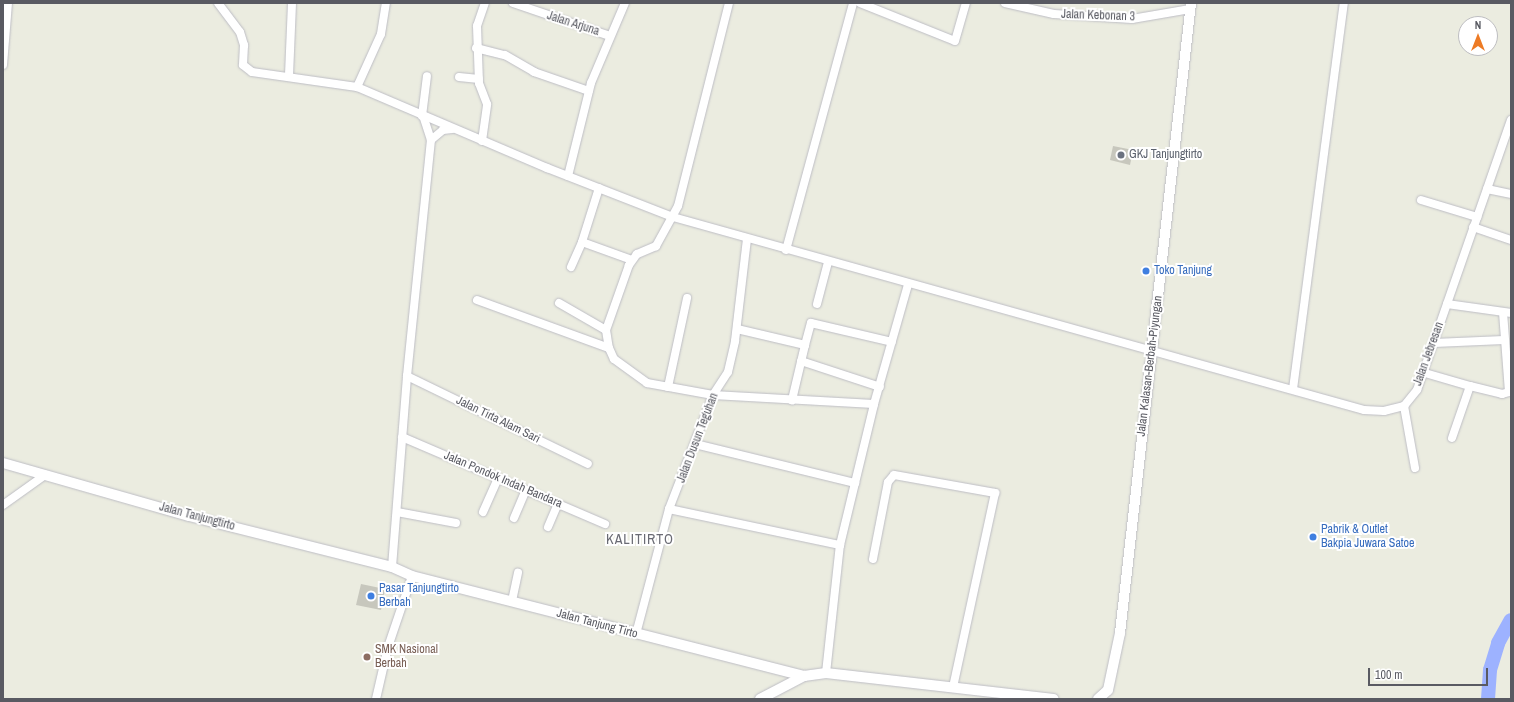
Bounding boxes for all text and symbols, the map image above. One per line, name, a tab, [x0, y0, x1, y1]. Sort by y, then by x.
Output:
street label: Jalan Kebonan 3	[1061, 8, 1135, 24]
street label: Jalan Arjuna	[545, 9, 601, 39]
north arrow	[1458, 16, 1498, 56]
text: N	[1475, 18, 1481, 32]
place label: GKJ Tanjungtirto	[1129, 148, 1202, 162]
marker: GKJ Tanjungtirto	[1116, 150, 1126, 160]
place label: Toko Tanjung	[1154, 264, 1212, 278]
marker: Toko Tanjung	[1141, 266, 1151, 276]
street label: Jalan Kalasan-Berbah-Piyungan	[1134, 295, 1166, 437]
street label: Jalan Jebresan	[1411, 320, 1447, 388]
street label: Jalan Dusun Teguhan	[674, 391, 722, 485]
street label: Jalan Tirta Alam Sari	[453, 393, 543, 447]
street label: Jalan Pondok Indah Bandara	[442, 449, 564, 511]
street label: Jalan Tanjungtirto	[158, 500, 236, 534]
place label: Pabrik & Outlet Bakpia Juwara Satoe	[1321, 523, 1415, 551]
district label: KALITIRTO	[606, 531, 674, 547]
marker: Pabrik & Outlet Bakpia Juwara Satoe	[1308, 532, 1318, 542]
place label: Pasar Tanjungtirto Berbah	[379, 582, 459, 610]
marker: Pasar Tanjungtirto Berbah	[366, 591, 376, 601]
street label: Jalan Tanjung Tirto	[555, 606, 639, 642]
place label: SMK Nasional Berbah	[375, 643, 438, 671]
marker: SMK Nasional Berbah	[362, 652, 372, 662]
scale bar	[1370, 660, 1490, 686]
text: 100 m	[1375, 667, 1402, 683]

